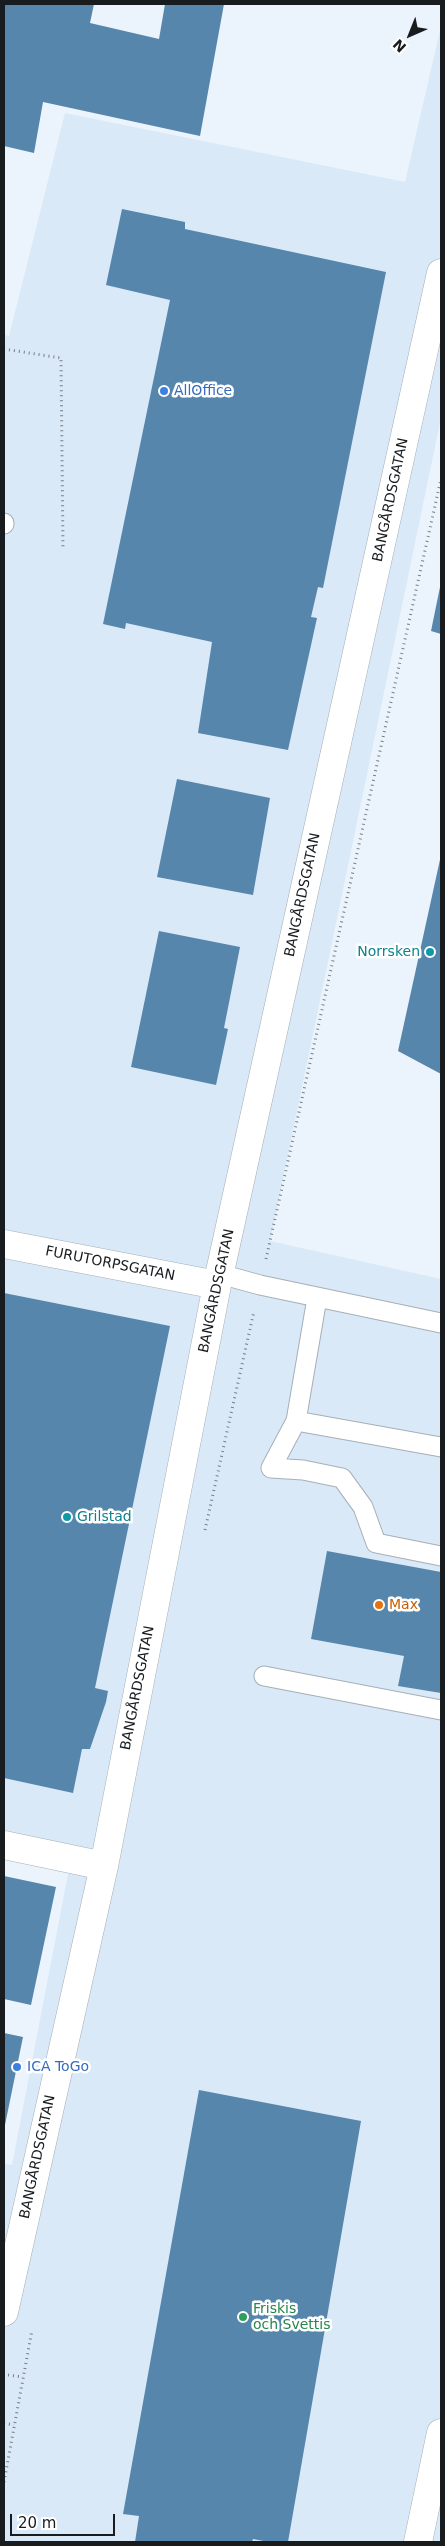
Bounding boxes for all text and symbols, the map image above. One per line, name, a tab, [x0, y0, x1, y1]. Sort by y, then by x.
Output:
north arrow	[385, 10, 435, 60]
text: N	[390, 36, 409, 56]
place label: AllOffice	[174, 383, 232, 399]
marker: AllOffice	[158, 385, 170, 397]
street label: BANGÅRDSGATAN	[370, 436, 412, 564]
street label: BANGÅRDSGATAN	[282, 831, 324, 959]
place label: Norrsken	[357, 944, 420, 960]
marker: Norrsken	[424, 946, 436, 958]
street label: BANGÅRDSGATAN	[196, 1227, 238, 1355]
street label: FURUTORPSGATAN	[44, 1243, 176, 1285]
place label: Grilstad	[77, 1509, 132, 1525]
marker: Grilstad	[61, 1511, 73, 1523]
place label: Max	[389, 1597, 418, 1613]
marker: Max	[373, 1599, 385, 1611]
street label: BANGÅRDSGATAN	[118, 1624, 158, 1752]
place label: ICA ToGo	[27, 2059, 89, 2075]
marker: ICA ToGo	[11, 2061, 23, 2073]
street label: BANGÅRDSGATAN	[17, 2093, 59, 2221]
place label: Friskis och Svettis	[253, 2301, 331, 2334]
marker: Friskis och Svettis	[237, 2311, 249, 2323]
scale bar	[12, 2504, 118, 2536]
text: 20 m	[18, 2514, 56, 2532]

